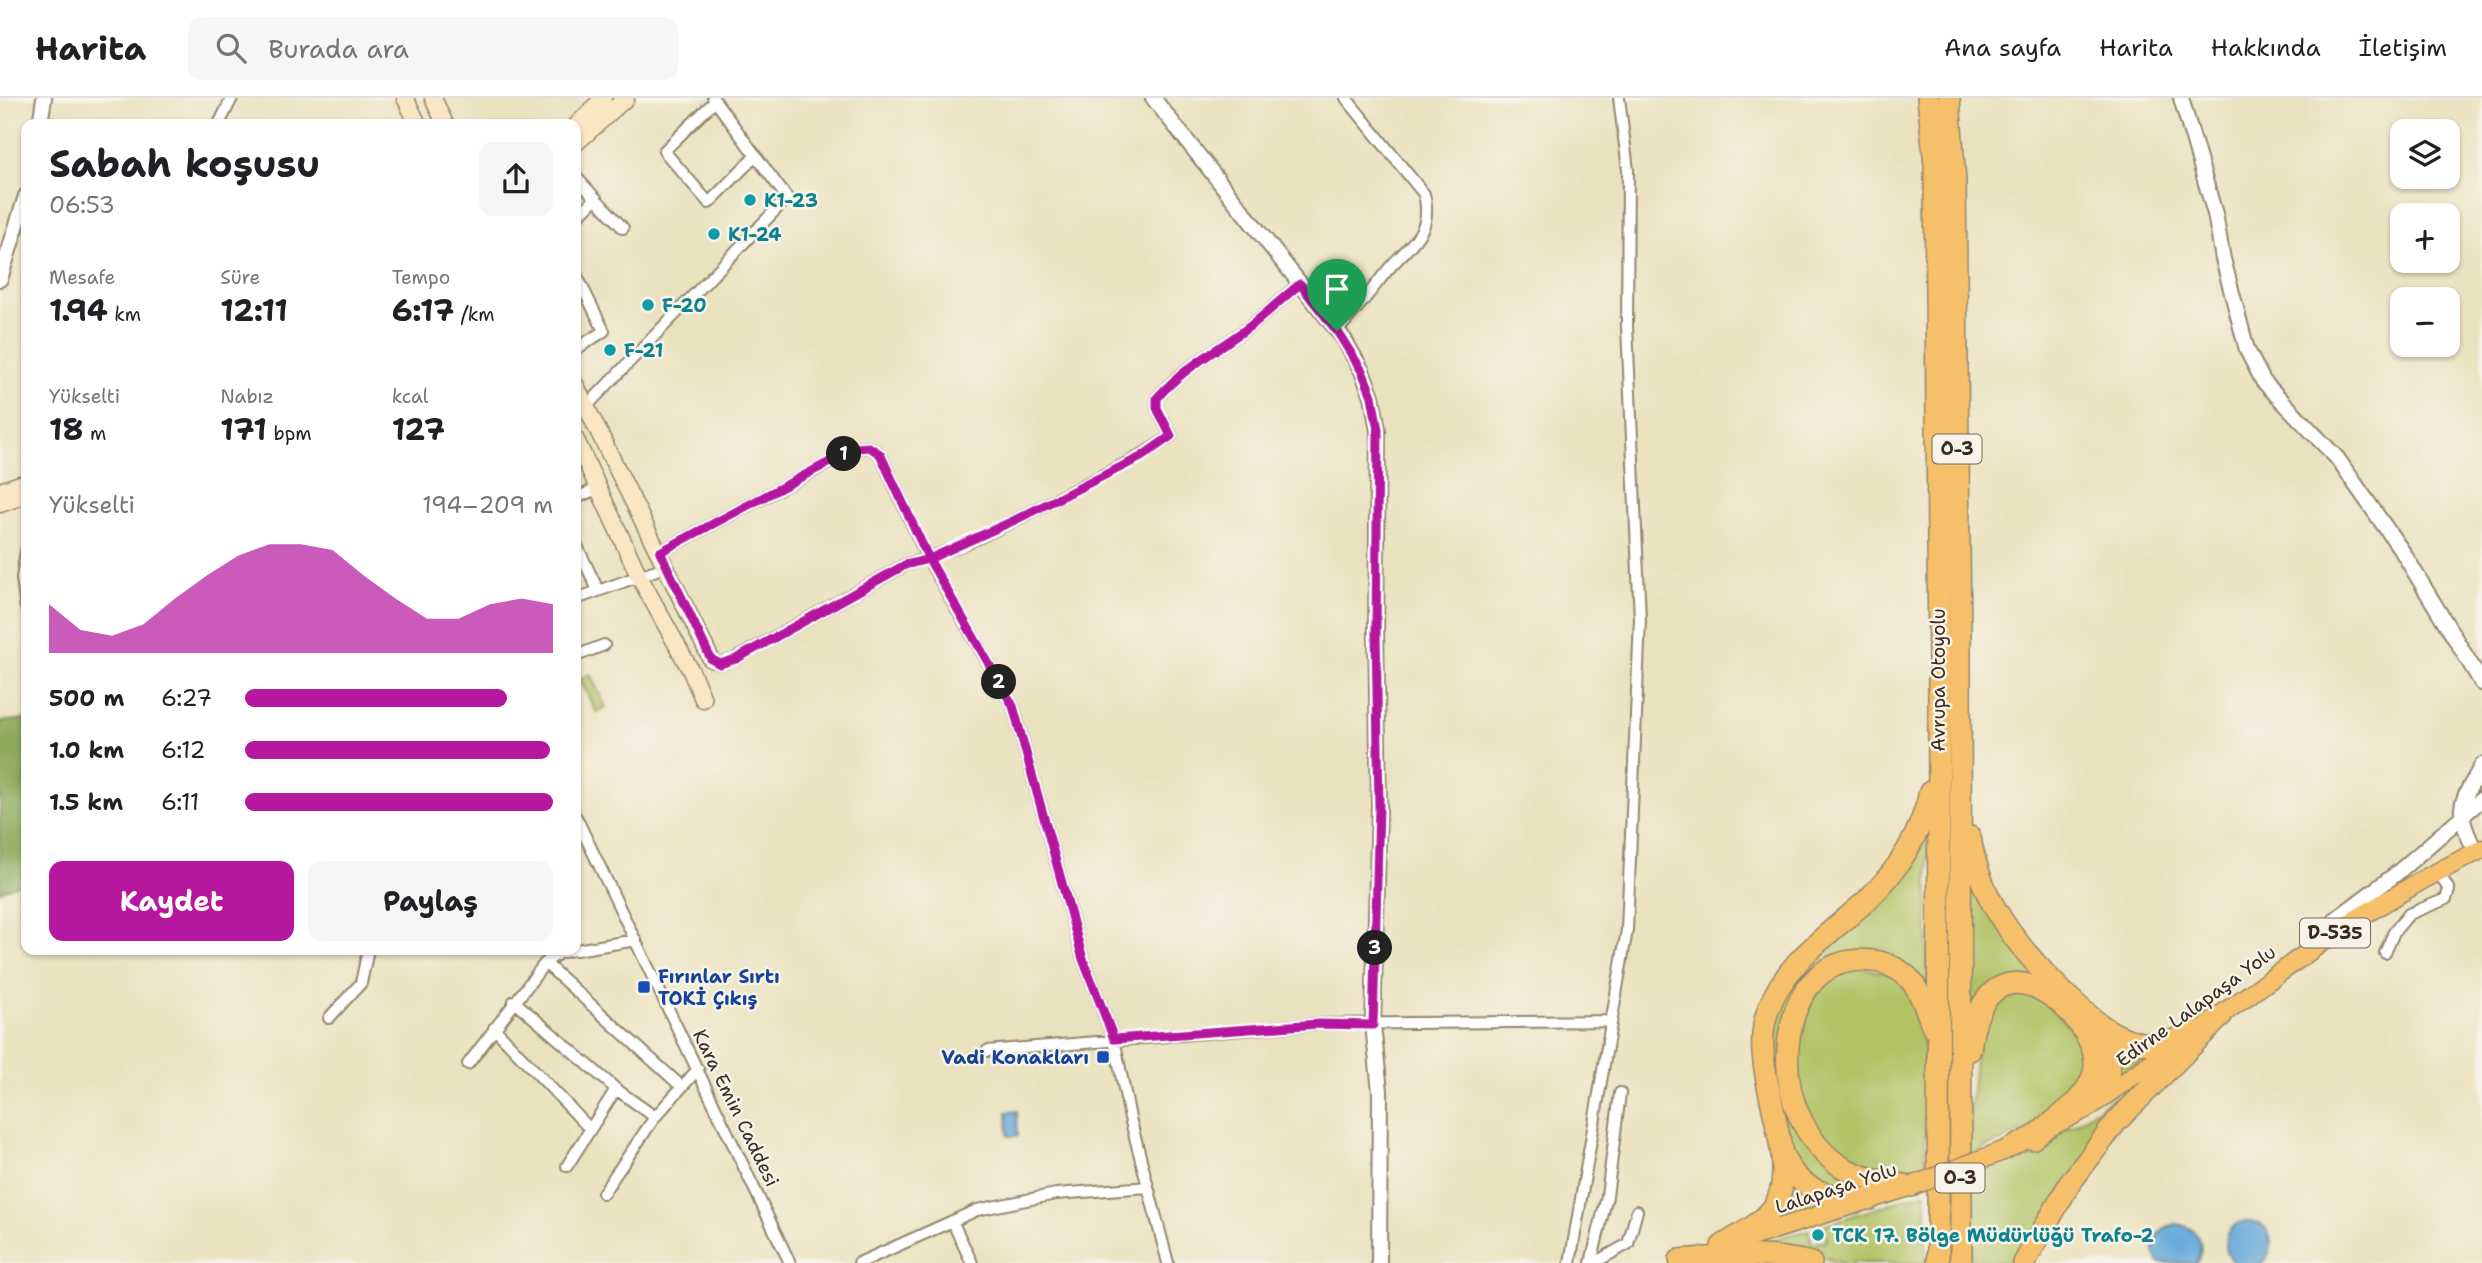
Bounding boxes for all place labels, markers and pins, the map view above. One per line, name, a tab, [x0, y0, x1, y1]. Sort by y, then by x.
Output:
place label: K1-23	[764, 188, 818, 213]
marker: K1-23	[742, 192, 758, 208]
place label: K1-24	[728, 222, 782, 247]
marker: K1-24	[706, 226, 722, 242]
pin	[1307, 259, 1367, 331]
place label: F-20	[662, 293, 707, 318]
marker: F-20	[640, 297, 656, 313]
place label: F-21	[624, 338, 663, 363]
marker: F-21	[602, 342, 618, 358]
pin: 1	[826, 436, 862, 472]
pin: 2	[982, 664, 1016, 700]
pin: 3	[1358, 930, 1392, 966]
place label: Fırınlar Sırtı TOKİ Çıkış	[658, 964, 780, 1011]
marker: Fırınlar Sırtı TOKİ Çıkış	[636, 979, 652, 995]
place label: Vadi Konakları	[941, 1045, 1089, 1070]
marker: Vadi Konakları	[1095, 1049, 1111, 1065]
place label: TCK 17. Bölge Müdürlüğü Trafo-2	[1832, 1223, 2154, 1248]
marker: TCK 17. Bölge Müdürlüğü Trafo-2	[1810, 1227, 1826, 1243]

